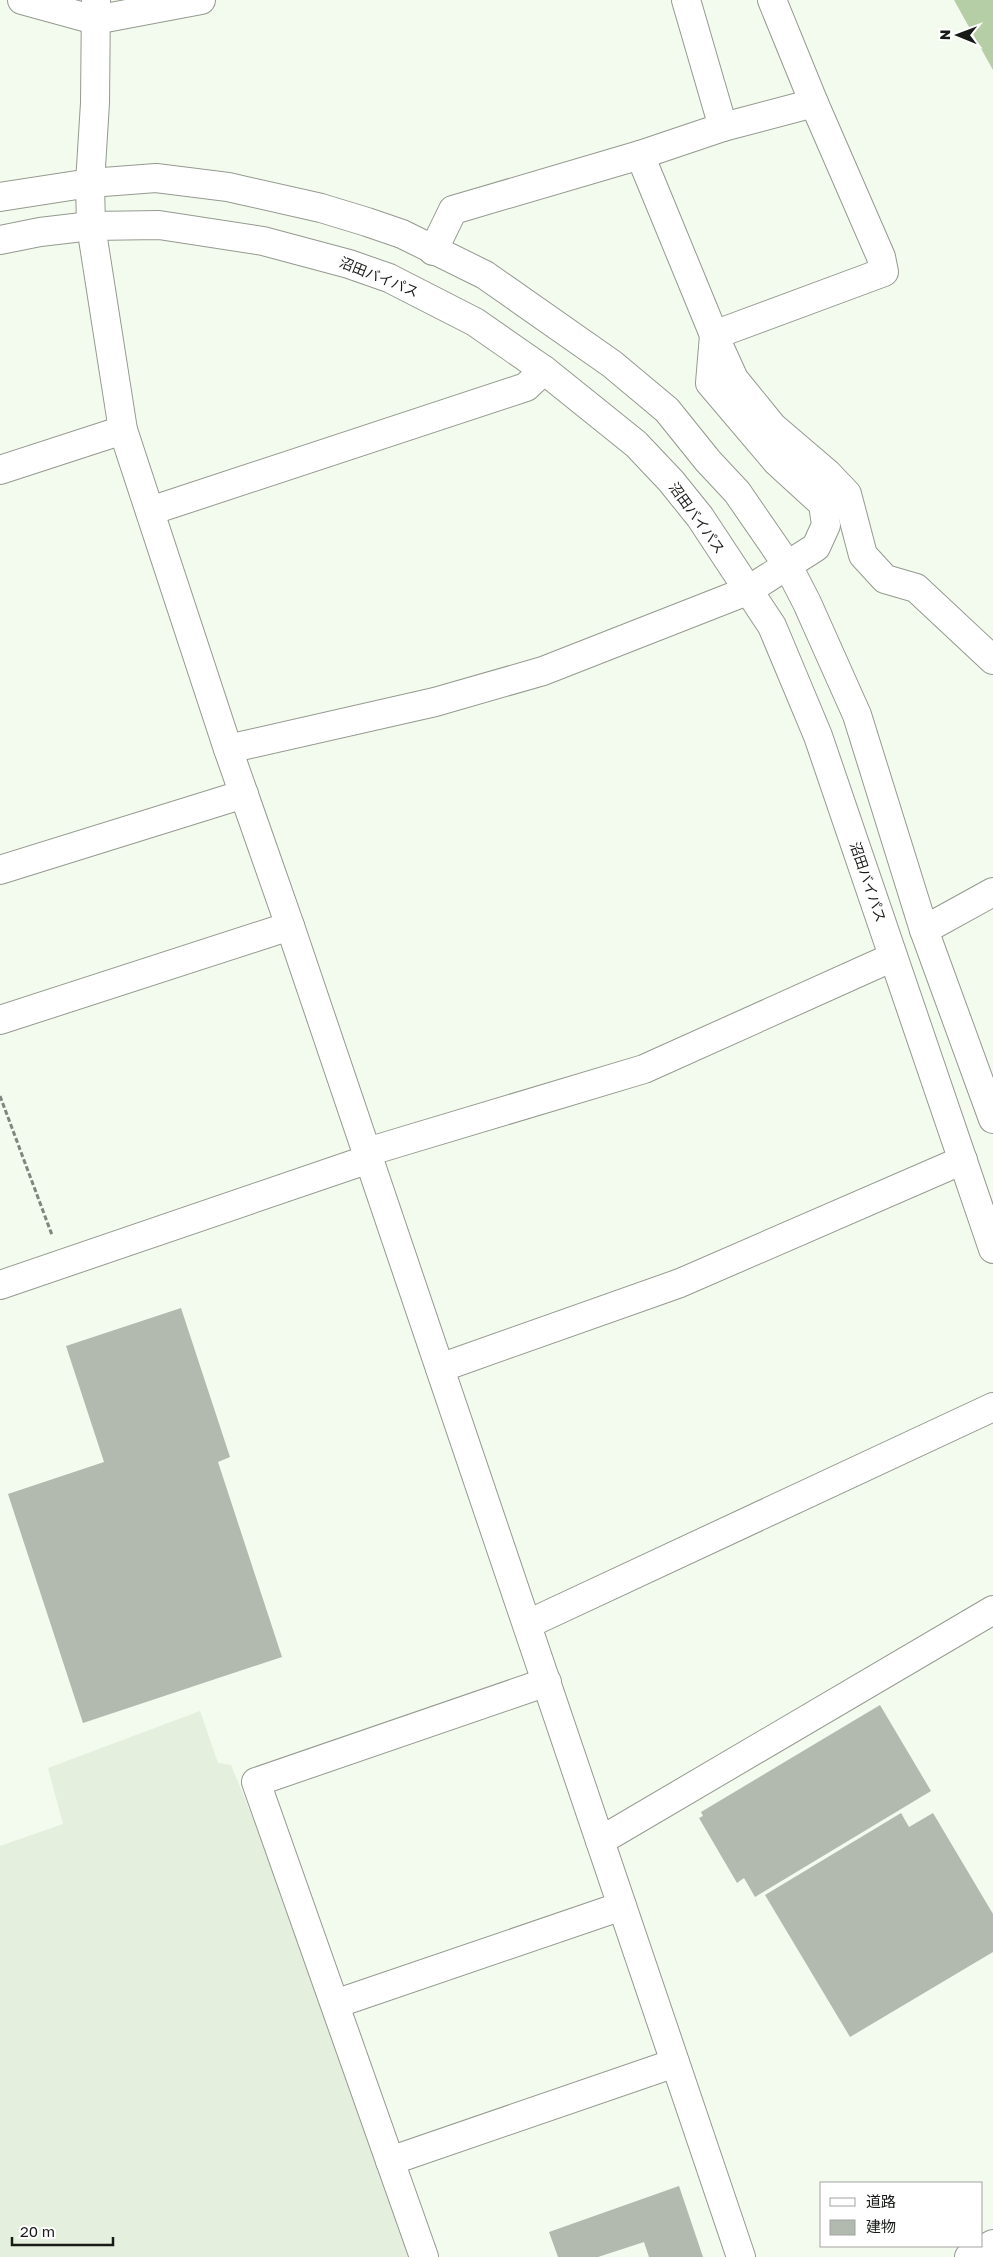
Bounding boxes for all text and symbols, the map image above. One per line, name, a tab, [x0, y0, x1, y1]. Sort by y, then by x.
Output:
north arrow	[933, 10, 983, 60]
text: N	[936, 29, 953, 40]
street label: 沼田バイパス	[337, 253, 421, 300]
street label: 沼田バイパス	[666, 479, 729, 557]
street label: 沼田バイパス	[847, 839, 890, 924]
legend	[820, 2182, 983, 2247]
text: 道路	[866, 2192, 896, 2210]
scale bar	[12, 2214, 114, 2246]
text: 建物	[866, 2217, 896, 2235]
text: 20 m	[20, 2222, 55, 2240]

